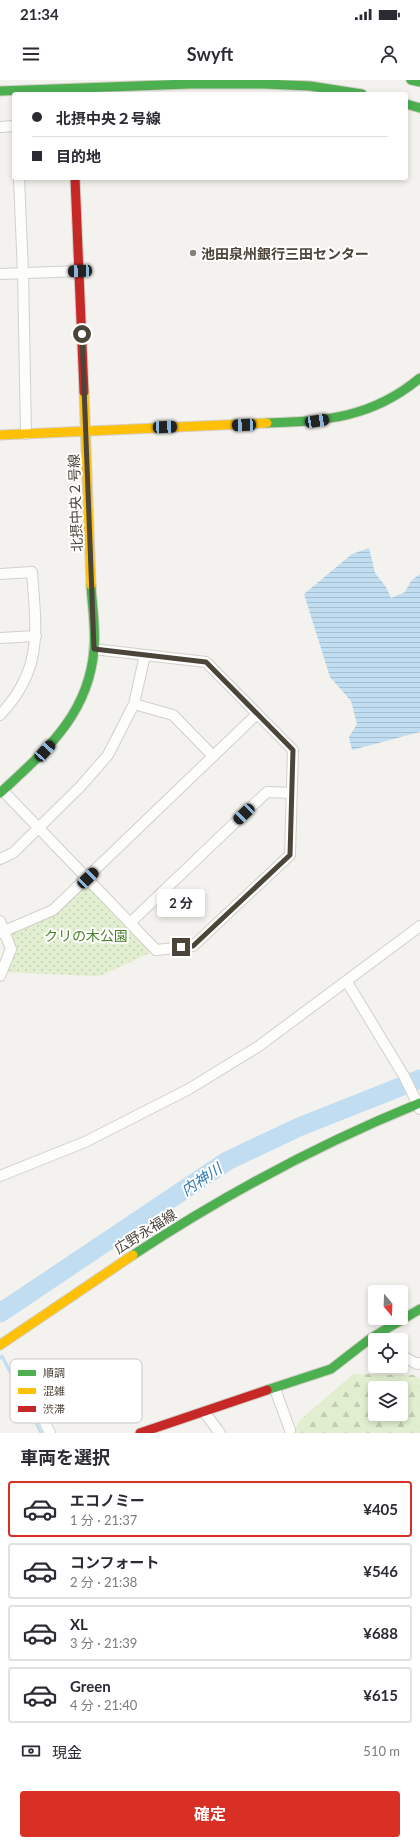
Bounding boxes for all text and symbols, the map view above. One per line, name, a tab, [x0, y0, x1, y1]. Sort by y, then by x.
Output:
text: 21:34	[20, 5, 59, 23]
icon: menu	[20, 43, 42, 65]
text: Swyft	[187, 43, 233, 65]
icon: person	[378, 43, 400, 65]
text: 北摂中央２号線	[56, 109, 161, 127]
text: 目的地	[56, 147, 101, 165]
place label: 池田泉州銀行三田センター	[201, 245, 369, 262]
marker: 池田泉州銀行三田センター	[188, 248, 198, 258]
car	[68, 265, 92, 277]
route start	[73, 325, 91, 343]
car	[304, 413, 330, 429]
car	[232, 419, 256, 431]
car	[153, 421, 177, 433]
street label: 北摂中央２号線	[65, 454, 85, 552]
car	[33, 738, 57, 764]
car	[231, 801, 257, 827]
car	[75, 865, 101, 891]
callout: 2 分	[157, 889, 205, 917]
text: 2 分	[169, 895, 193, 911]
park label: クリの木公園	[44, 927, 128, 944]
route end	[172, 938, 190, 956]
water label: 内神川	[177, 1158, 226, 1199]
street label: 広野永福線	[111, 1205, 179, 1257]
north arrow	[368, 1285, 408, 1325]
map controls	[368, 1285, 408, 1421]
button: locate	[368, 1333, 408, 1373]
legend	[10, 1359, 142, 1423]
text: 順調	[43, 1366, 65, 1379]
button: layers	[368, 1381, 408, 1421]
text: 混雑	[43, 1384, 65, 1397]
text: 渋滞	[43, 1402, 65, 1415]
text: 車両を選択	[20, 1446, 110, 1468]
icon: car	[22, 1491, 58, 1527]
text: エコノミー	[70, 1491, 145, 1509]
text: ¥405	[363, 1500, 398, 1518]
text: 1 分 · 21:37	[70, 1512, 137, 1528]
icon: car	[22, 1553, 58, 1589]
text: コンフォート	[70, 1553, 160, 1571]
text: ¥546	[363, 1562, 398, 1580]
text: 2 分 · 21:38	[70, 1574, 137, 1590]
icon: car	[22, 1615, 58, 1651]
text: XL	[70, 1615, 88, 1633]
text: ¥688	[363, 1624, 398, 1642]
text: 3 分 · 21:39	[70, 1635, 137, 1651]
icon: car	[22, 1677, 58, 1713]
text: Green	[70, 1677, 111, 1695]
text: ¥615	[363, 1686, 398, 1704]
text: 4 分 · 21:40	[70, 1697, 137, 1713]
icon: cash	[20, 1740, 42, 1762]
text: 現金	[52, 1743, 82, 1761]
text: 510 m	[363, 1743, 400, 1759]
button: 確定	[20, 1791, 400, 1837]

